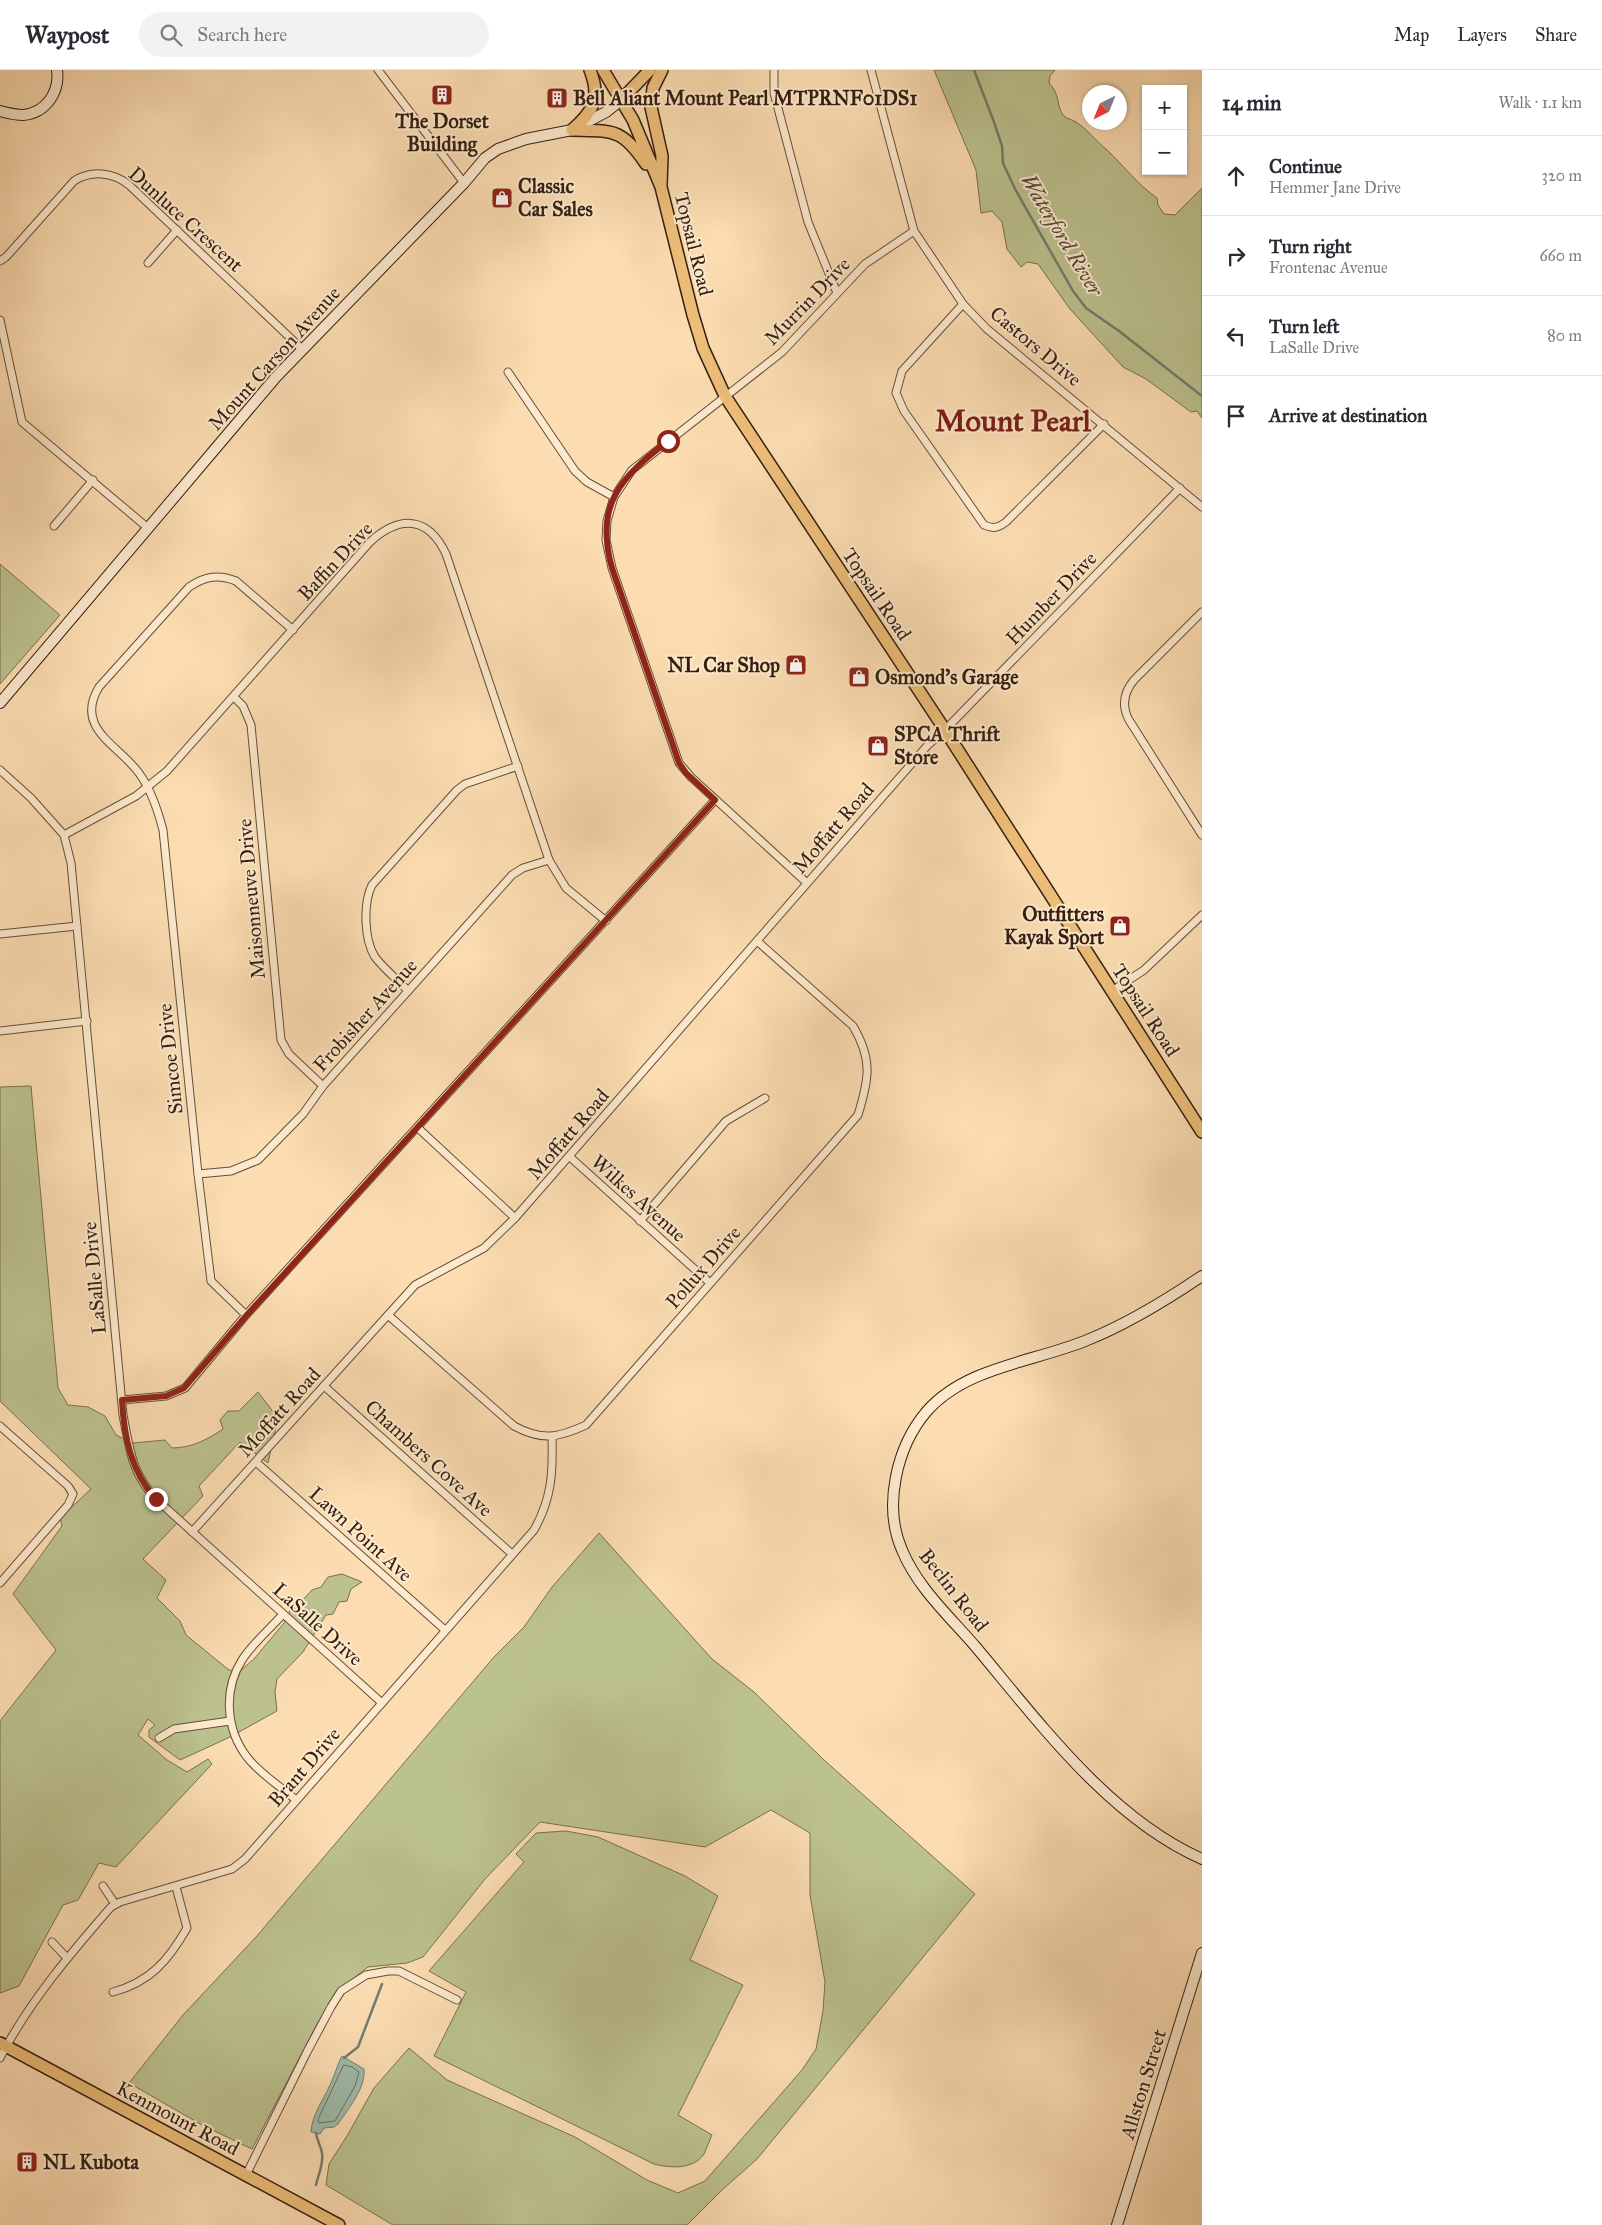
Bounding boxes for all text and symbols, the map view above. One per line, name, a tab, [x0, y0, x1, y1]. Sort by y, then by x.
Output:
search box	[139, 12, 489, 57]
text: Waypost	[25, 20, 109, 50]
icon: search	[157, 21, 185, 49]
text: Search here	[197, 23, 287, 46]
text: Map	[1394, 24, 1429, 46]
text: Layers	[1457, 24, 1507, 46]
text: Share	[1535, 24, 1577, 46]
building icon: The Dorset Building	[430, 83, 454, 107]
north arrow	[1082, 85, 1127, 130]
map controls	[1142, 85, 1187, 175]
button: +	[1142, 85, 1187, 130]
building icon: Bell Aliant Mount Pearl MTPRNF01DS1	[545, 86, 569, 110]
place label: Bell Aliant Mount Pearl MTPRNF01DS1	[573, 86, 917, 110]
text: 14 min	[1222, 90, 1281, 116]
text: Walk · 1.1 km	[1498, 93, 1582, 112]
place label: The Dorset Building	[394, 109, 490, 157]
button: −	[1142, 130, 1187, 175]
text: Continue	[1269, 155, 1342, 178]
street label: Dunluce Crescent	[124, 161, 248, 277]
icon: ahead	[1222, 162, 1250, 190]
text: 320 m	[1542, 166, 1582, 185]
water label: Waterford River	[1015, 169, 1109, 302]
place label: Classic Car Sales	[518, 174, 594, 221]
text: Hemmer Jane Drive	[1269, 178, 1401, 197]
shop icon: Classic Car Sales	[490, 186, 514, 210]
street label: Topsail Road	[670, 190, 718, 298]
text: Turn right	[1269, 235, 1352, 258]
icon: right	[1222, 242, 1250, 270]
text: 660 m	[1539, 246, 1582, 265]
street label: Murrin Drive	[759, 252, 855, 350]
text: Frontenac Avenue	[1269, 258, 1388, 277]
street label: Mount Carson Avenue	[203, 281, 345, 435]
street label: Castors Drive	[985, 301, 1087, 391]
text: Turn left	[1269, 315, 1339, 338]
icon: left	[1222, 322, 1250, 350]
text: 80 m	[1547, 326, 1582, 345]
text: LaSalle Drive	[1269, 338, 1359, 357]
icon: arrive	[1222, 402, 1250, 430]
district label: Mount Pearl	[935, 403, 1092, 439]
text: Arrive at destination	[1269, 404, 1427, 427]
route start	[657, 430, 680, 453]
street label: Baffin Drive	[293, 517, 377, 605]
street label: Topsail Road	[837, 543, 917, 645]
street label: Humber Drive	[1000, 546, 1102, 650]
place label: NL Car Shop	[667, 653, 780, 678]
shop icon: NL Car Shop	[784, 653, 808, 677]
shop icon: Osmond's Garage	[847, 665, 871, 689]
place label: Osmond's Garage	[875, 665, 1019, 690]
place label: SPCA Thrift Store	[894, 722, 1001, 769]
shop icon: SPCA Thrift Store	[866, 734, 890, 758]
street label: Moffatt Road	[787, 778, 879, 878]
street label: Maisonneuve Drive	[232, 818, 270, 980]
place label: Outfitters Kayak Sport	[1004, 902, 1105, 950]
shop icon: Outfitters Kayak Sport	[1108, 914, 1132, 938]
street label: Frobisher Avenue	[308, 953, 422, 1077]
street label: Topsail Road	[1107, 959, 1185, 1061]
street label: Simcoe Drive	[152, 1002, 188, 1116]
street label: Moffatt Road	[522, 1084, 614, 1184]
street label: Wilkes Avenue	[587, 1149, 691, 1247]
street label: LaSalle Drive	[77, 1221, 111, 1335]
street label: Pollux Drive	[661, 1221, 745, 1313]
street label: Moffatt Road	[233, 1362, 325, 1462]
street label: Chambers Cove Ave	[360, 1395, 498, 1521]
street label: Lawn Point Ave	[304, 1481, 418, 1587]
route end	[145, 1488, 168, 1511]
street label: Beclin Road	[914, 1544, 994, 1636]
street label: LaSalle Drive	[268, 1577, 368, 1671]
street label: Brant Drive	[263, 1722, 345, 1812]
street label: Allston Street	[1115, 2026, 1171, 2143]
street label: Kenmount Road	[113, 2076, 243, 2160]
building icon: NL Kubota	[15, 2150, 39, 2174]
place label: NL Kubota	[43, 2150, 140, 2174]

